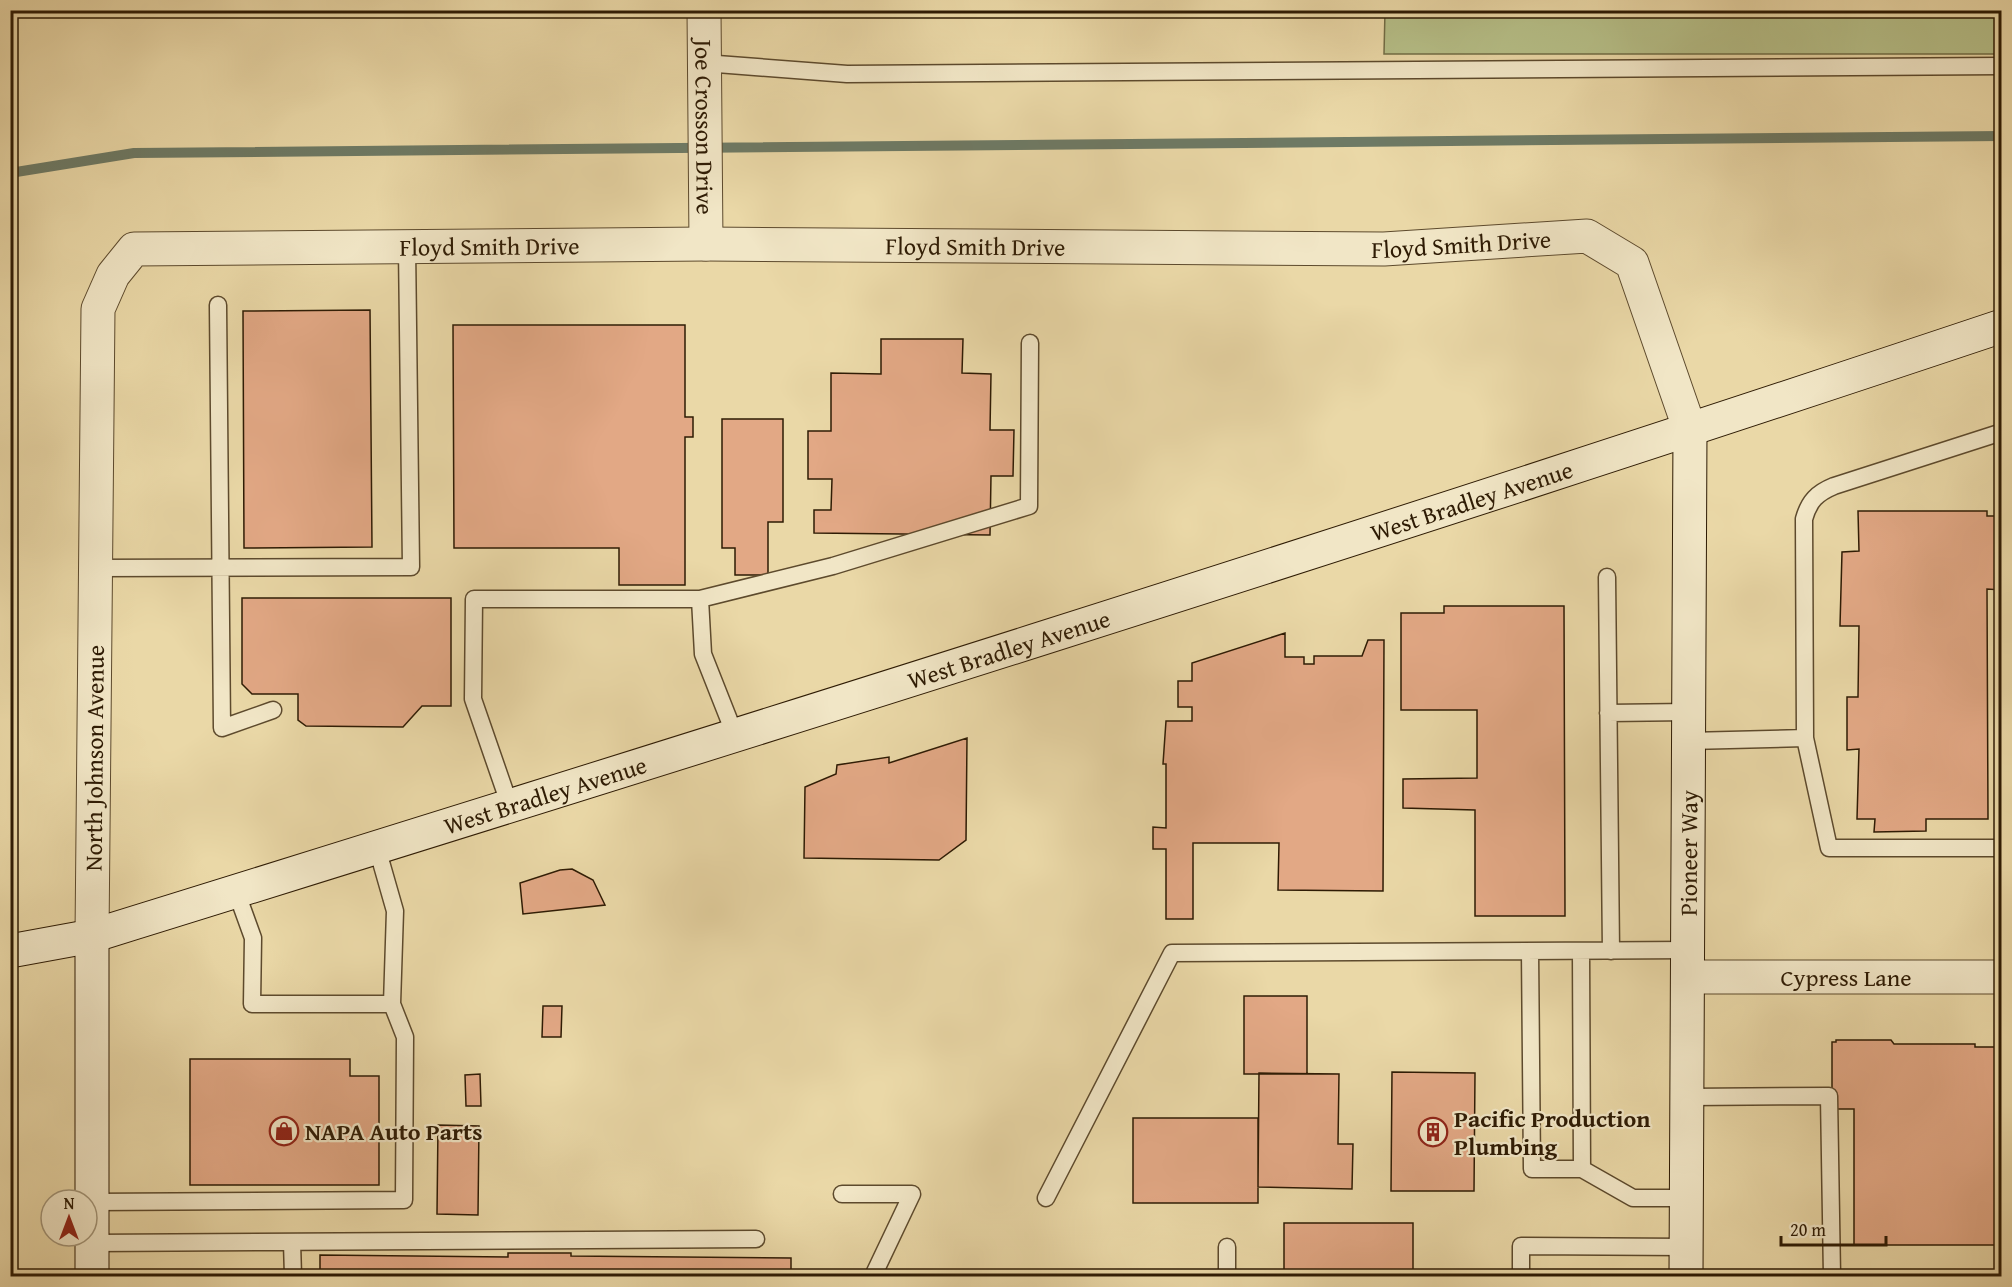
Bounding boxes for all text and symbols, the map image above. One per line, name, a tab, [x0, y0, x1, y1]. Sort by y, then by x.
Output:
street label: Joe Crosson Drive	[687, 36, 723, 215]
street label: Floyd Smith Drive	[1371, 221, 1552, 267]
street label: Floyd Smith Drive	[399, 228, 580, 264]
street label: Floyd Smith Drive	[885, 228, 1065, 264]
street label: West Bradley Avenue	[1366, 451, 1577, 550]
street label: West Bradley Avenue	[903, 600, 1114, 697]
street label: North Johnson Avenue	[75, 645, 112, 871]
street label: West Bradley Avenue	[439, 747, 651, 843]
street label: Pioneer Way	[1670, 790, 1706, 916]
street label: Cypress Lane	[1781, 960, 1911, 995]
place label: Pacific Production Plumbing	[1454, 1101, 1650, 1164]
place label: NAPA Auto Parts	[305, 1114, 482, 1149]
shop icon: NAPA Auto Parts	[268, 1115, 300, 1147]
building icon: Pacific Production Plumbing	[1417, 1116, 1449, 1148]
north arrow	[39, 1188, 99, 1248]
text: N	[64, 1191, 75, 1215]
scale bar	[1781, 1209, 1886, 1247]
text: 20 m	[1790, 1216, 1826, 1243]

